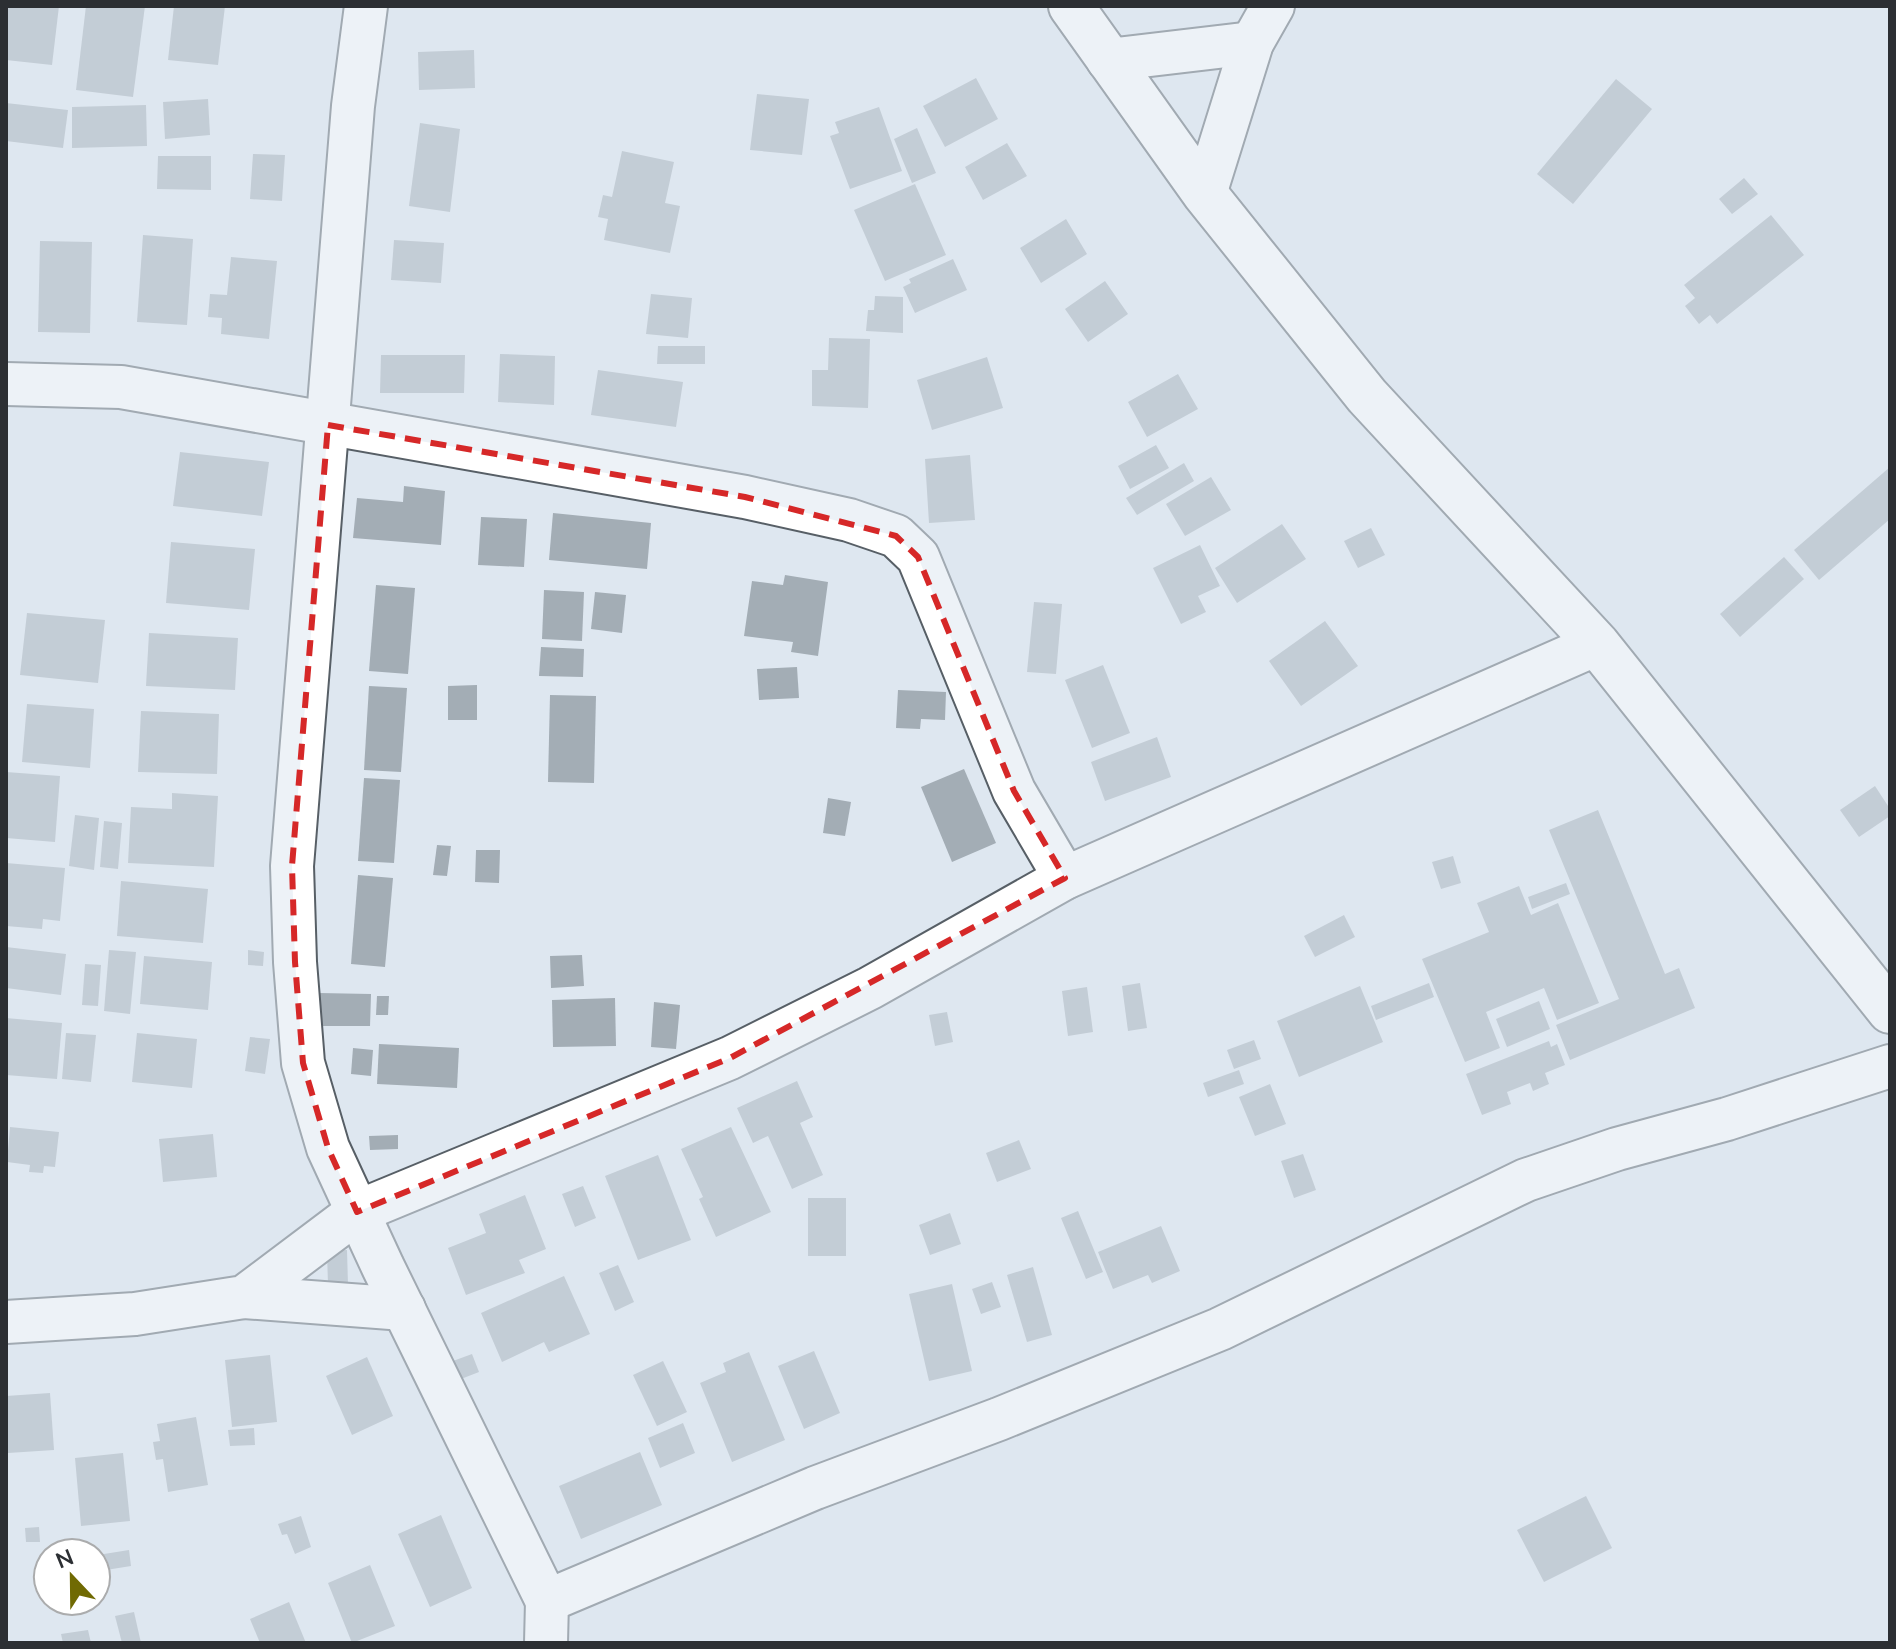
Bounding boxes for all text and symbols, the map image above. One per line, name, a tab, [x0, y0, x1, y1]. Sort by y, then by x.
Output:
north arrow	[32, 1537, 112, 1617]
text: N	[52, 1542, 77, 1575]

